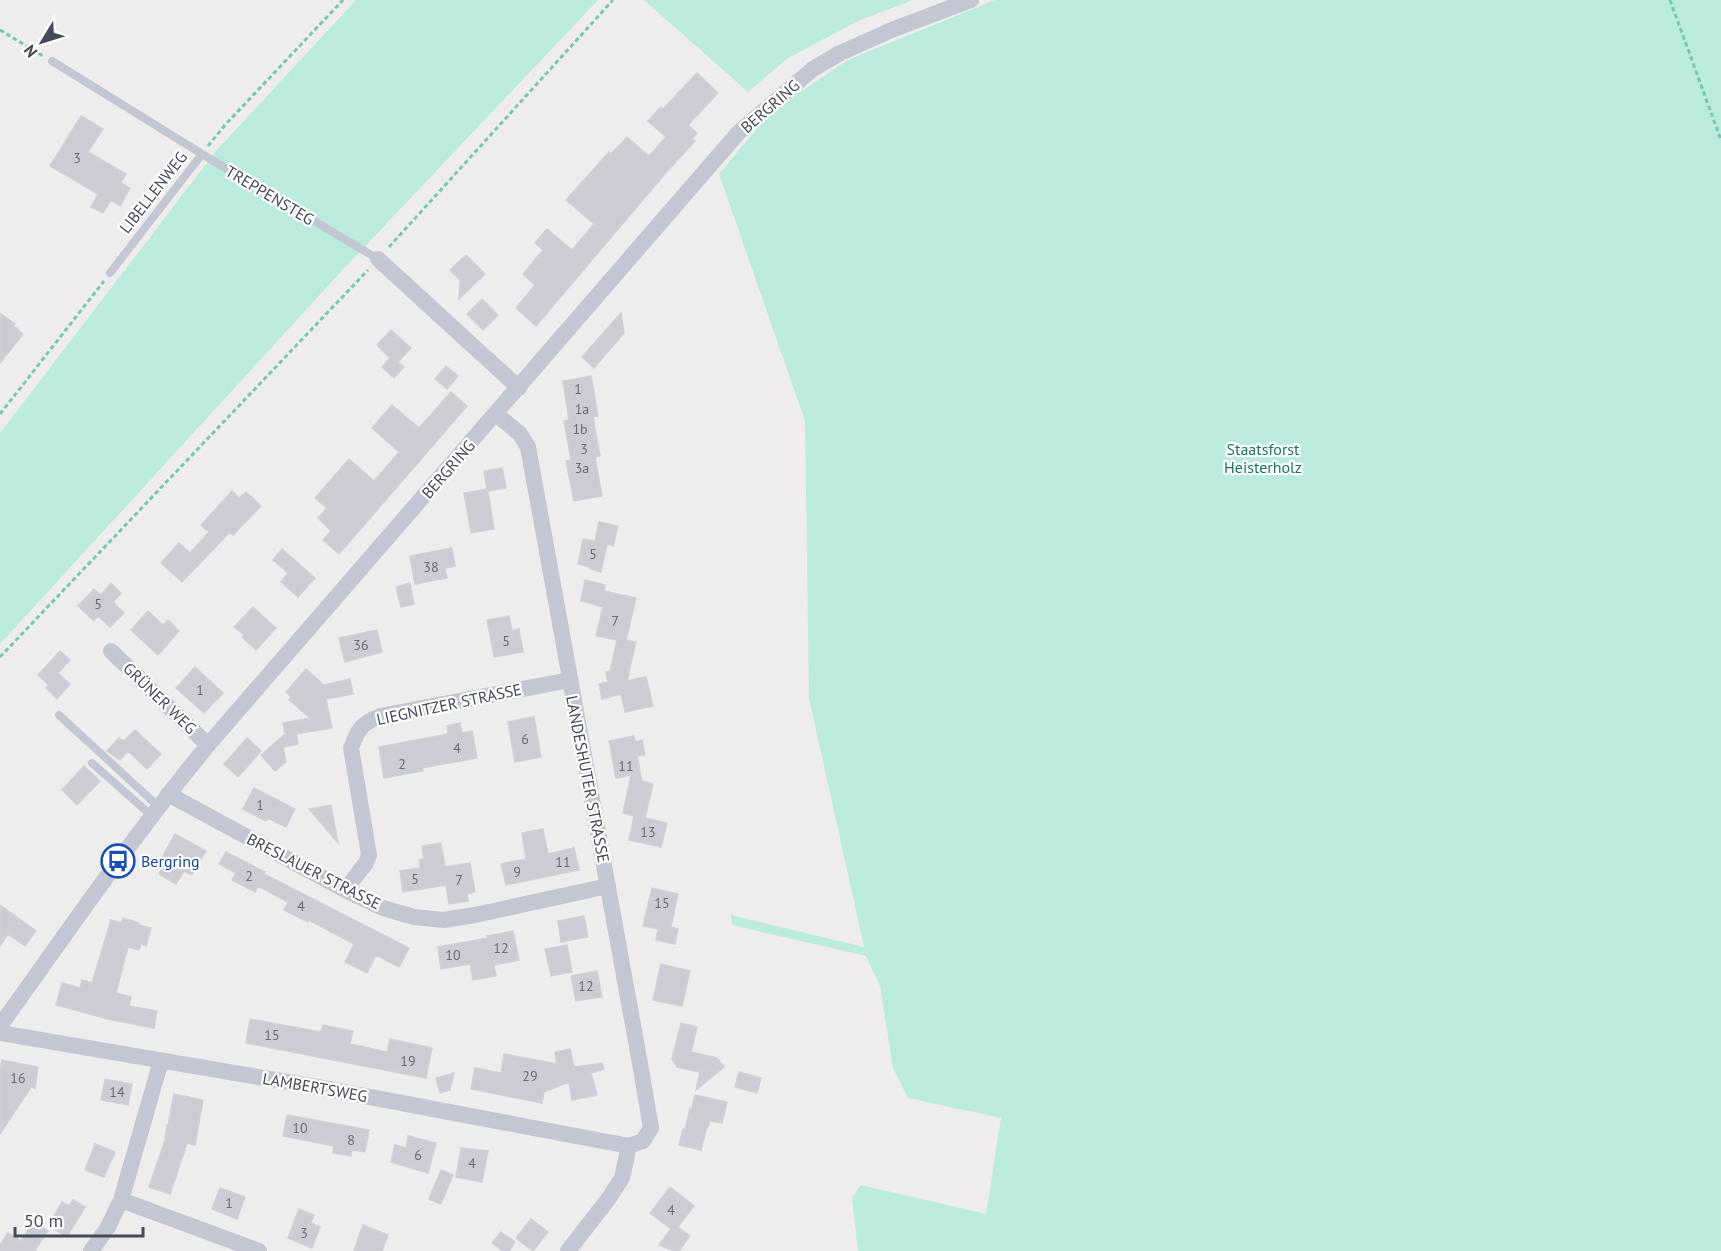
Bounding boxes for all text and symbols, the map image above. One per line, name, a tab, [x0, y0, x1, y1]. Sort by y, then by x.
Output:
north arrow	[12, 12, 72, 72]
text: N	[19, 41, 41, 62]
street label: BERGRING	[737, 75, 803, 137]
street label: LIBELLENWEG	[115, 147, 191, 237]
house number: 3	[73, 149, 81, 167]
street label: TREPPENSTEG	[222, 161, 318, 229]
house number: 1	[574, 380, 582, 398]
house number: 1a	[575, 400, 589, 418]
house number: 1b	[572, 420, 588, 438]
street label: BERGRING	[417, 436, 479, 502]
park label: Staatsforst Heisterholz	[1224, 439, 1302, 477]
house number: 3	[580, 440, 588, 458]
house number: 3a	[575, 459, 589, 477]
house number: 5	[589, 545, 597, 563]
house number: 38	[423, 558, 439, 576]
house number: 5	[94, 595, 102, 613]
house number: 7	[611, 612, 619, 630]
house number: 5	[502, 632, 510, 650]
house number: 36	[353, 636, 369, 654]
street label: GRÜNER WEG	[119, 658, 201, 738]
street label: LIEGNITZER STRASSE	[375, 679, 523, 729]
house number: 1	[196, 681, 204, 699]
street label: LANDESHUTER STRASSE	[562, 694, 614, 864]
house number: 6	[521, 730, 529, 748]
house number: 4	[453, 739, 461, 757]
house number: 2	[398, 755, 406, 773]
house number: 11	[618, 757, 634, 775]
house number: 1	[256, 796, 264, 814]
house number: 13	[640, 823, 656, 841]
street label: BRESLAUER STRASSE	[244, 829, 384, 913]
bus stop icon: Bergring	[100, 843, 136, 879]
place label: Bergring	[141, 851, 200, 871]
house number: 11	[555, 853, 571, 871]
house number: 9	[513, 863, 521, 881]
house number: 2	[245, 867, 253, 885]
house number: 5	[411, 870, 419, 888]
house number: 7	[455, 871, 463, 889]
house number: 15	[654, 894, 670, 912]
house number: 4	[297, 897, 305, 915]
house number: 12	[493, 939, 509, 957]
house number: 10	[445, 946, 461, 964]
house number: 12	[578, 977, 594, 995]
house number: 15	[264, 1026, 280, 1044]
house number: 19	[400, 1052, 416, 1070]
house number: 29	[522, 1067, 538, 1085]
street label: LAMBERTSWEG	[261, 1068, 369, 1106]
house number: 16	[10, 1069, 26, 1087]
house number: 14	[109, 1083, 125, 1101]
house number: 10	[292, 1119, 308, 1137]
house number: 8	[347, 1131, 355, 1149]
house number: 6	[414, 1146, 422, 1164]
house number: 4	[468, 1154, 476, 1172]
house number: 1	[225, 1194, 233, 1212]
scale bar	[15, 1200, 142, 1238]
house number: 4	[667, 1201, 675, 1219]
text: 50 m	[24, 1209, 63, 1232]
house number: 3	[300, 1224, 308, 1242]

